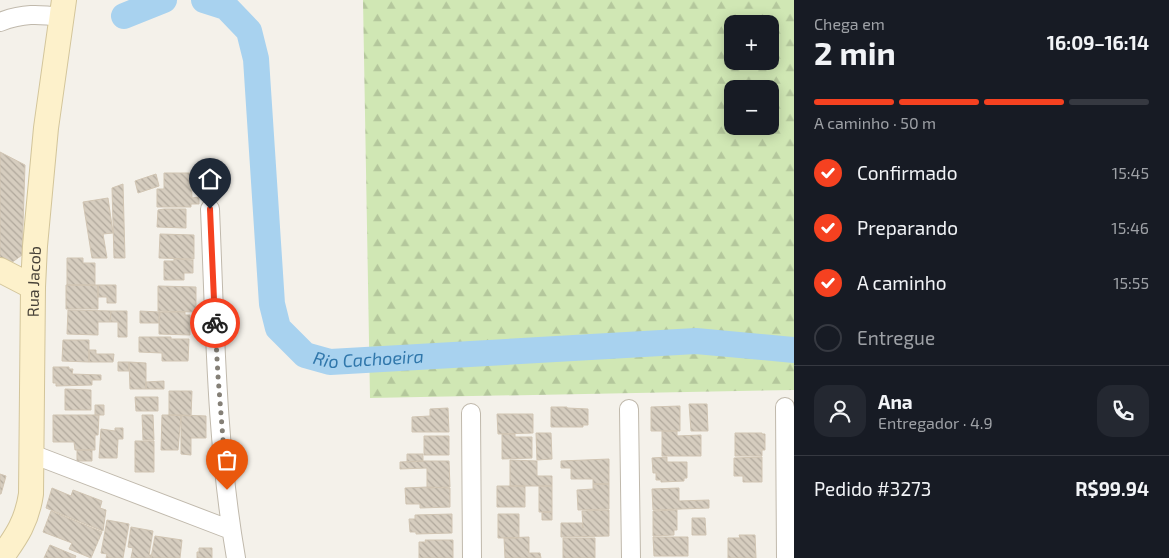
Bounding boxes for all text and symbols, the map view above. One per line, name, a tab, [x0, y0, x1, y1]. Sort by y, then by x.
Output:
text: Chega em	[814, 14, 885, 33]
map controls	[724, 15, 779, 135]
button: +	[724, 15, 779, 70]
text: 16:09–16:14	[1047, 31, 1149, 54]
text: 2 min	[814, 33, 896, 71]
button: −	[724, 80, 779, 135]
text: A caminho · 50 m	[814, 113, 936, 132]
pin	[189, 158, 231, 209]
icon: check	[814, 159, 842, 187]
text: Confirmado	[857, 161, 958, 184]
text: 15:45	[1112, 163, 1149, 182]
icon: home	[196, 165, 224, 193]
icon: check	[814, 214, 842, 242]
text: Preparando	[857, 216, 958, 239]
text: 15:46	[1111, 218, 1149, 237]
street label: Rua Jacob	[23, 245, 44, 317]
icon: check	[814, 269, 842, 297]
text: A caminho	[857, 271, 947, 294]
text: 15:55	[1113, 273, 1149, 292]
courier	[190, 298, 240, 348]
icon: bike	[201, 309, 229, 337]
text: Entregue	[857, 326, 935, 349]
water label: Rio Cachoeira	[311, 345, 424, 372]
button: person	[814, 385, 866, 437]
button: phone	[1097, 385, 1149, 437]
text: Ana	[878, 390, 913, 413]
text: Entregador · 4.9	[878, 413, 993, 432]
pin	[206, 439, 248, 490]
icon: bag	[213, 446, 241, 474]
text: Pedido #3273	[814, 477, 931, 500]
text: R$99.94	[1075, 477, 1149, 500]

